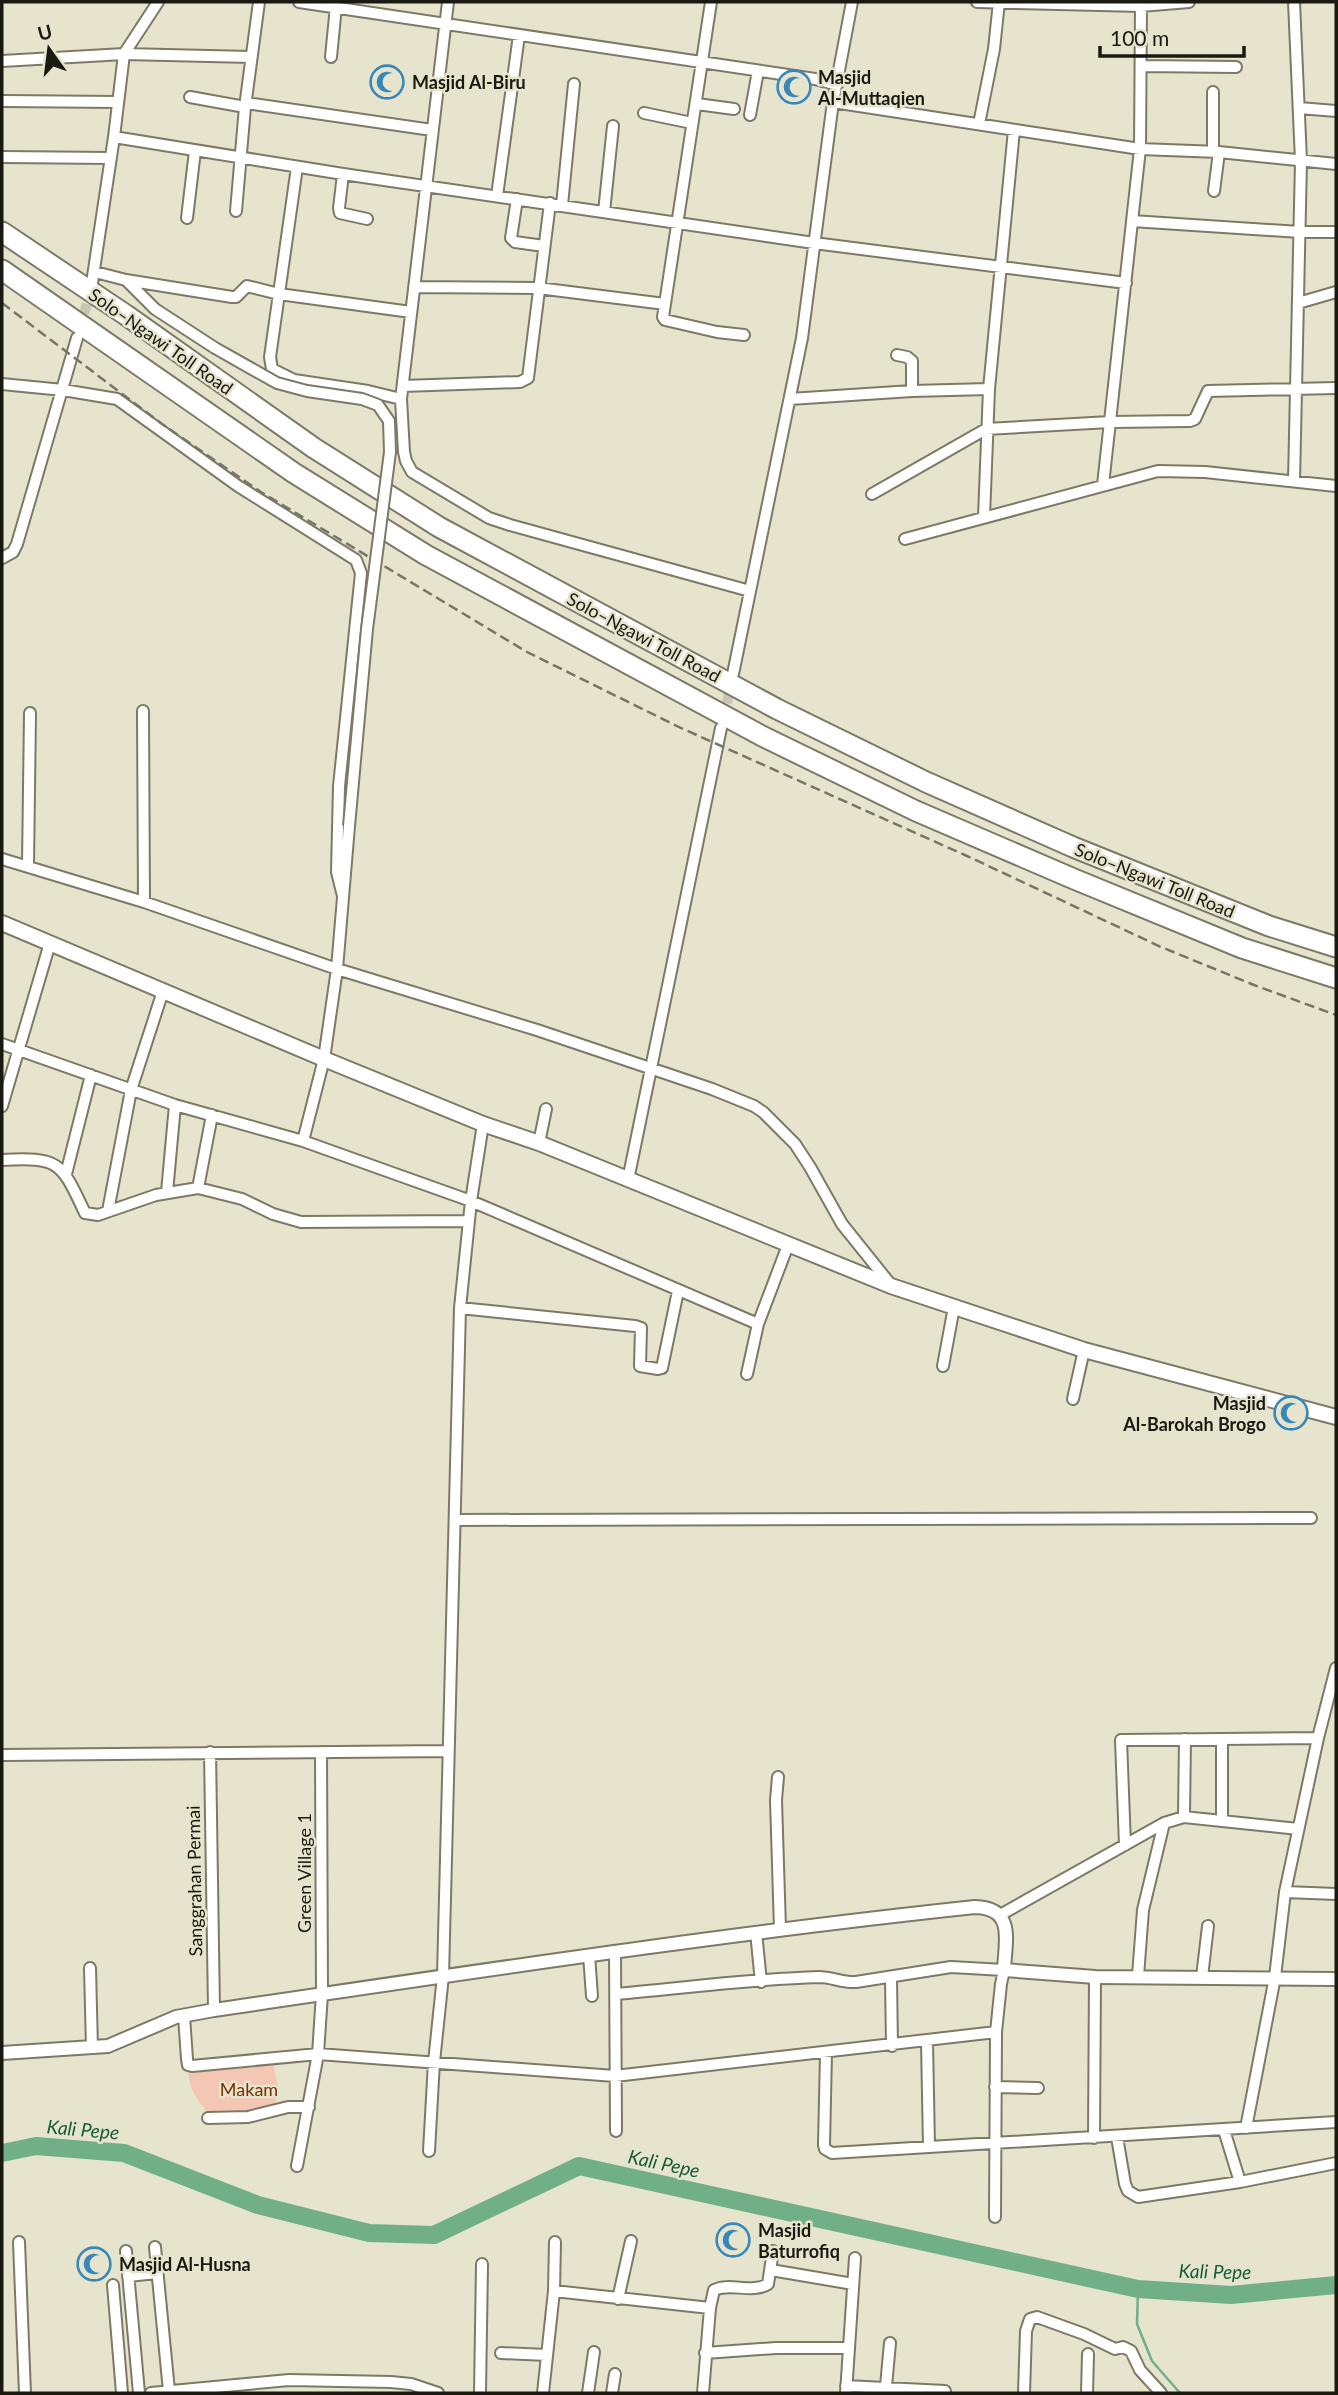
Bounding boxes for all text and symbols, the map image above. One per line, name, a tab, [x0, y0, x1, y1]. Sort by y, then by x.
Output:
north arrow	[14, 14, 84, 84]
scale bar	[1100, 14, 1244, 58]
text: U	[35, 19, 54, 45]
text: 100 m	[1110, 25, 1169, 50]
mosque icon: Masjid Al-Biru	[368, 63, 406, 101]
place label: Masjid Al-Muttaqien	[817, 66, 925, 109]
mosque icon: Masjid Al-Muttaqien	[775, 68, 813, 106]
place label: Masjid Al-Biru	[412, 71, 526, 93]
street label: Solo–Ngawi Toll Road	[85, 283, 237, 399]
street label: Solo–Ngawi Toll Road	[563, 587, 725, 687]
street label: Solo–Ngawi Toll Road	[1072, 838, 1238, 922]
place label: Masjid Al-Barokah Brogo	[1122, 1392, 1266, 1435]
mosque icon: Masjid Al-Barokah Brogo	[1272, 1394, 1310, 1432]
street label: Sanggrahan Permai	[182, 1805, 206, 1957]
street label: Green Village 1	[293, 1813, 315, 1933]
park label: Makam	[220, 2078, 278, 2100]
water label: Kali Pepe	[46, 2114, 120, 2144]
water label: Kali Pepe	[626, 2144, 702, 2182]
place label: Masjid Baturrofiq	[758, 2219, 840, 2262]
mosque icon: Masjid Baturrofiq	[714, 2221, 752, 2259]
mosque icon: Masjid Al-Husna	[75, 2245, 113, 2283]
place label: Masjid Al-Husna	[119, 2253, 251, 2275]
water label: Kali Pepe	[1179, 2259, 1251, 2283]

